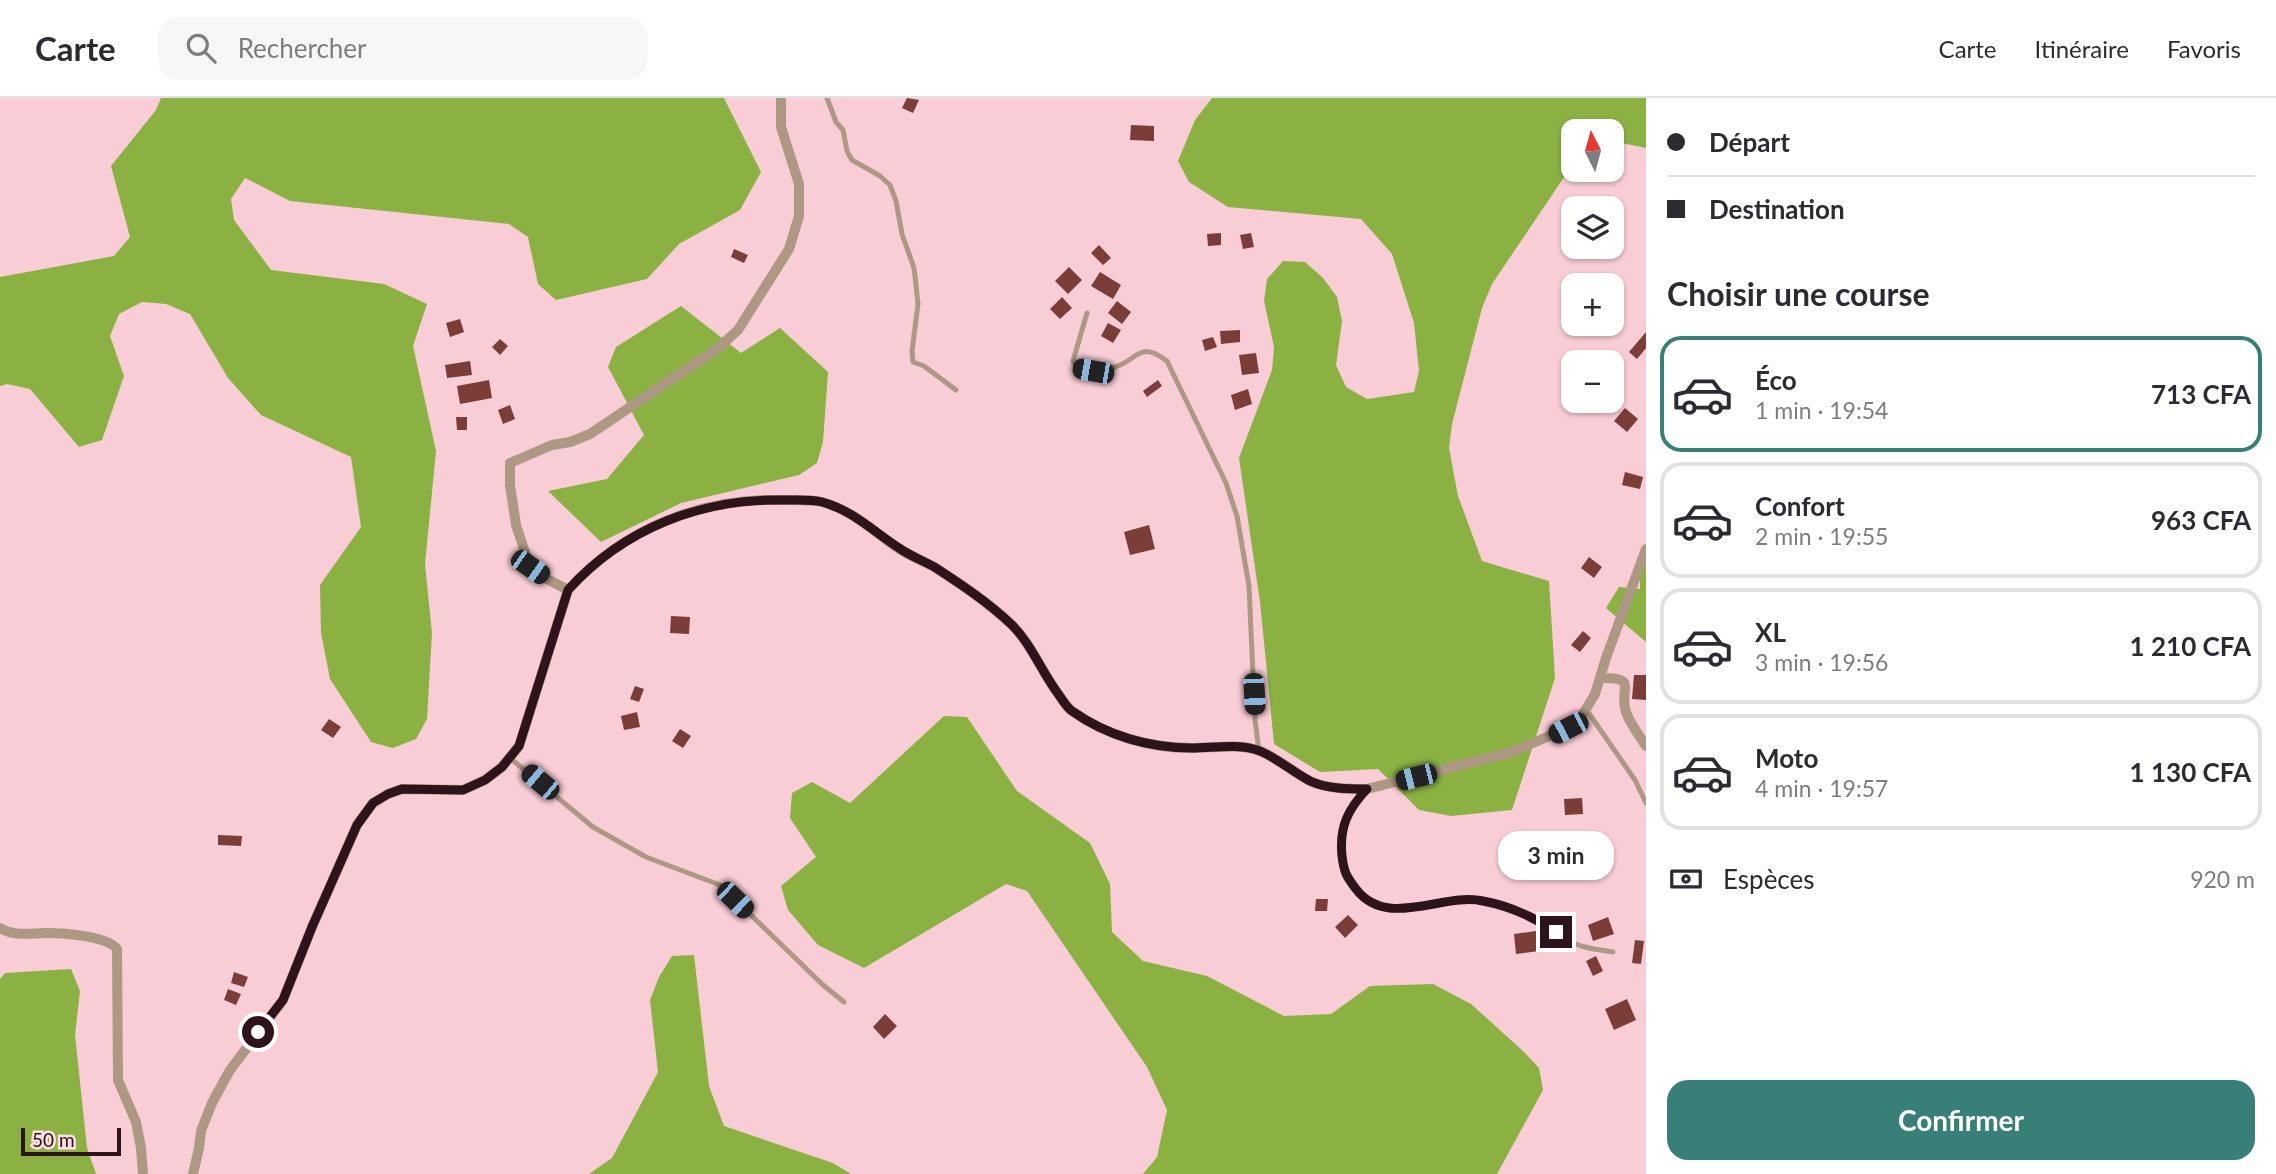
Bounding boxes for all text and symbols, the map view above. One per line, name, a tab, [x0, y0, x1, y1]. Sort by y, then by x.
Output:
search box	[158, 17, 648, 80]
text: Carte	[35, 28, 116, 68]
icon: search	[182, 29, 220, 67]
text: Rechercher	[238, 32, 367, 64]
text: Carte	[1939, 34, 1997, 63]
text: Itinéraire	[2035, 34, 2129, 63]
text: Favoris	[2167, 34, 2241, 63]
north arrow	[1561, 119, 1624, 182]
map controls	[1561, 119, 1624, 413]
text: Départ	[1709, 126, 1790, 158]
text: Destination	[1709, 193, 1845, 225]
button: layers	[1561, 196, 1624, 259]
button: +	[1561, 273, 1624, 336]
text: Choisir une course	[1667, 274, 1930, 313]
button: −	[1561, 350, 1624, 413]
car	[1071, 357, 1116, 385]
icon: car	[1671, 363, 1734, 426]
text: Éco	[1755, 364, 1797, 396]
text: 713 CFA	[2151, 378, 2251, 410]
text: 1 min · 19:54	[1755, 396, 1888, 424]
icon: car	[1671, 489, 1734, 552]
text: Confort	[1755, 490, 1845, 522]
text: 963 CFA	[2151, 504, 2251, 536]
text: 2 min · 19:55	[1755, 522, 1888, 550]
car	[507, 546, 554, 588]
icon: car	[1671, 615, 1734, 678]
text: XL	[1755, 616, 1786, 648]
text: 1 210 CFA	[2130, 630, 2251, 662]
text: 3 min · 19:56	[1755, 648, 1888, 676]
car	[1243, 672, 1266, 716]
car	[1545, 709, 1592, 747]
icon: car	[1671, 741, 1734, 804]
text: Moto	[1755, 742, 1818, 774]
text: 1 130 CFA	[2130, 756, 2251, 788]
car	[518, 760, 563, 804]
car	[1394, 762, 1439, 792]
text: 4 min · 19:57	[1755, 774, 1888, 802]
callout: 3 min	[1498, 830, 1614, 880]
text: 3 min	[1527, 841, 1585, 869]
icon: cash	[1667, 860, 1705, 898]
text: Espèces	[1723, 863, 1815, 895]
text: 920 m	[2190, 865, 2255, 893]
car	[713, 878, 758, 922]
route end	[1540, 916, 1572, 948]
route start	[242, 1016, 274, 1048]
button: Confirmer	[1667, 1080, 2255, 1160]
scale bar	[21, 1125, 121, 1157]
text: 50 m	[32, 1128, 75, 1151]

